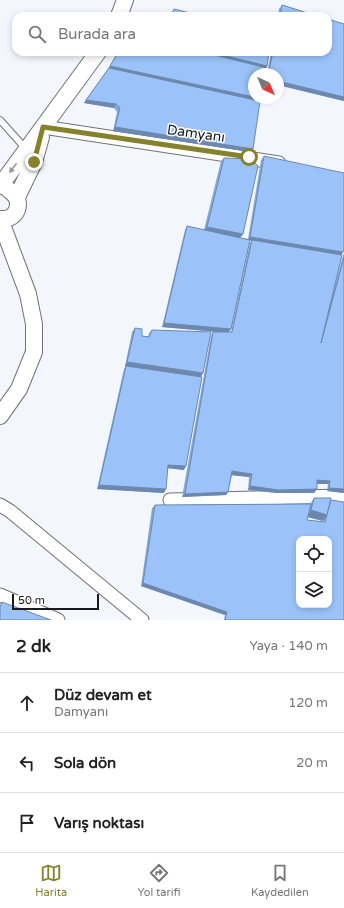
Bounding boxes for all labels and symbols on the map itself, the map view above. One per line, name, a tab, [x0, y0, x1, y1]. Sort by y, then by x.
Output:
north arrow	[248, 68, 284, 104]
street label: Damyanı	[166, 121, 226, 146]
route start	[240, 148, 258, 166]
route end	[25, 153, 43, 171]
one-way arrow	[9, 162, 17, 173]
scale bar	[12, 592, 99, 611]

